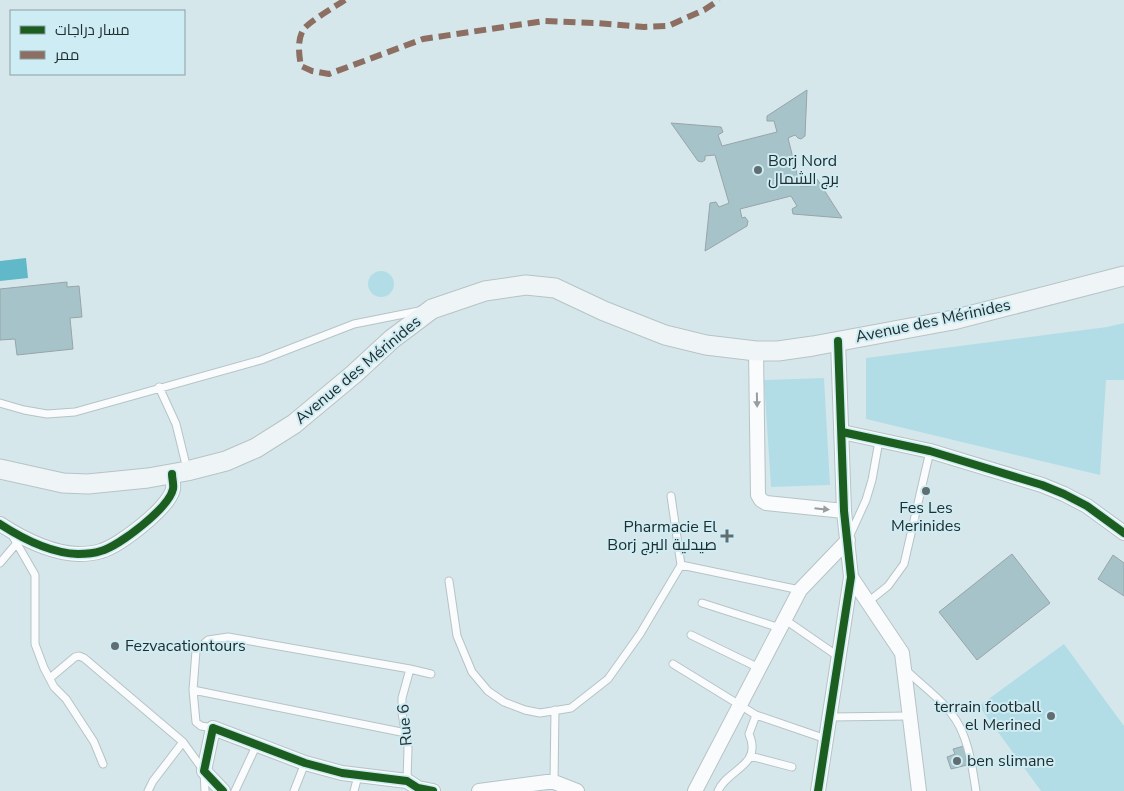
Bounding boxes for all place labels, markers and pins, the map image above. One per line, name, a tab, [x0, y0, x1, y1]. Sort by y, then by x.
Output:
place label: Borj Nord برج الشمال	[768, 150, 839, 190]
marker: Borj Nord برج الشمال	[752, 164, 764, 176]
marker: Fes Les Merinides	[920, 485, 932, 497]
place label: Fes Les Merinides	[891, 497, 961, 537]
place label: Pharmacie El Borj صيدلية البرج	[607, 516, 717, 556]
marker: Pharmacie El Borj صيدلية البرج	[721, 530, 733, 542]
place label: Fezvacationtours	[125, 635, 246, 657]
marker: Fezvacationtours	[109, 640, 121, 652]
place label: terrain football el Merined	[935, 696, 1041, 736]
marker: terrain football el Merined	[1045, 710, 1057, 722]
place label: ben slimane	[967, 750, 1054, 772]
marker: ben slimane	[951, 755, 963, 767]

